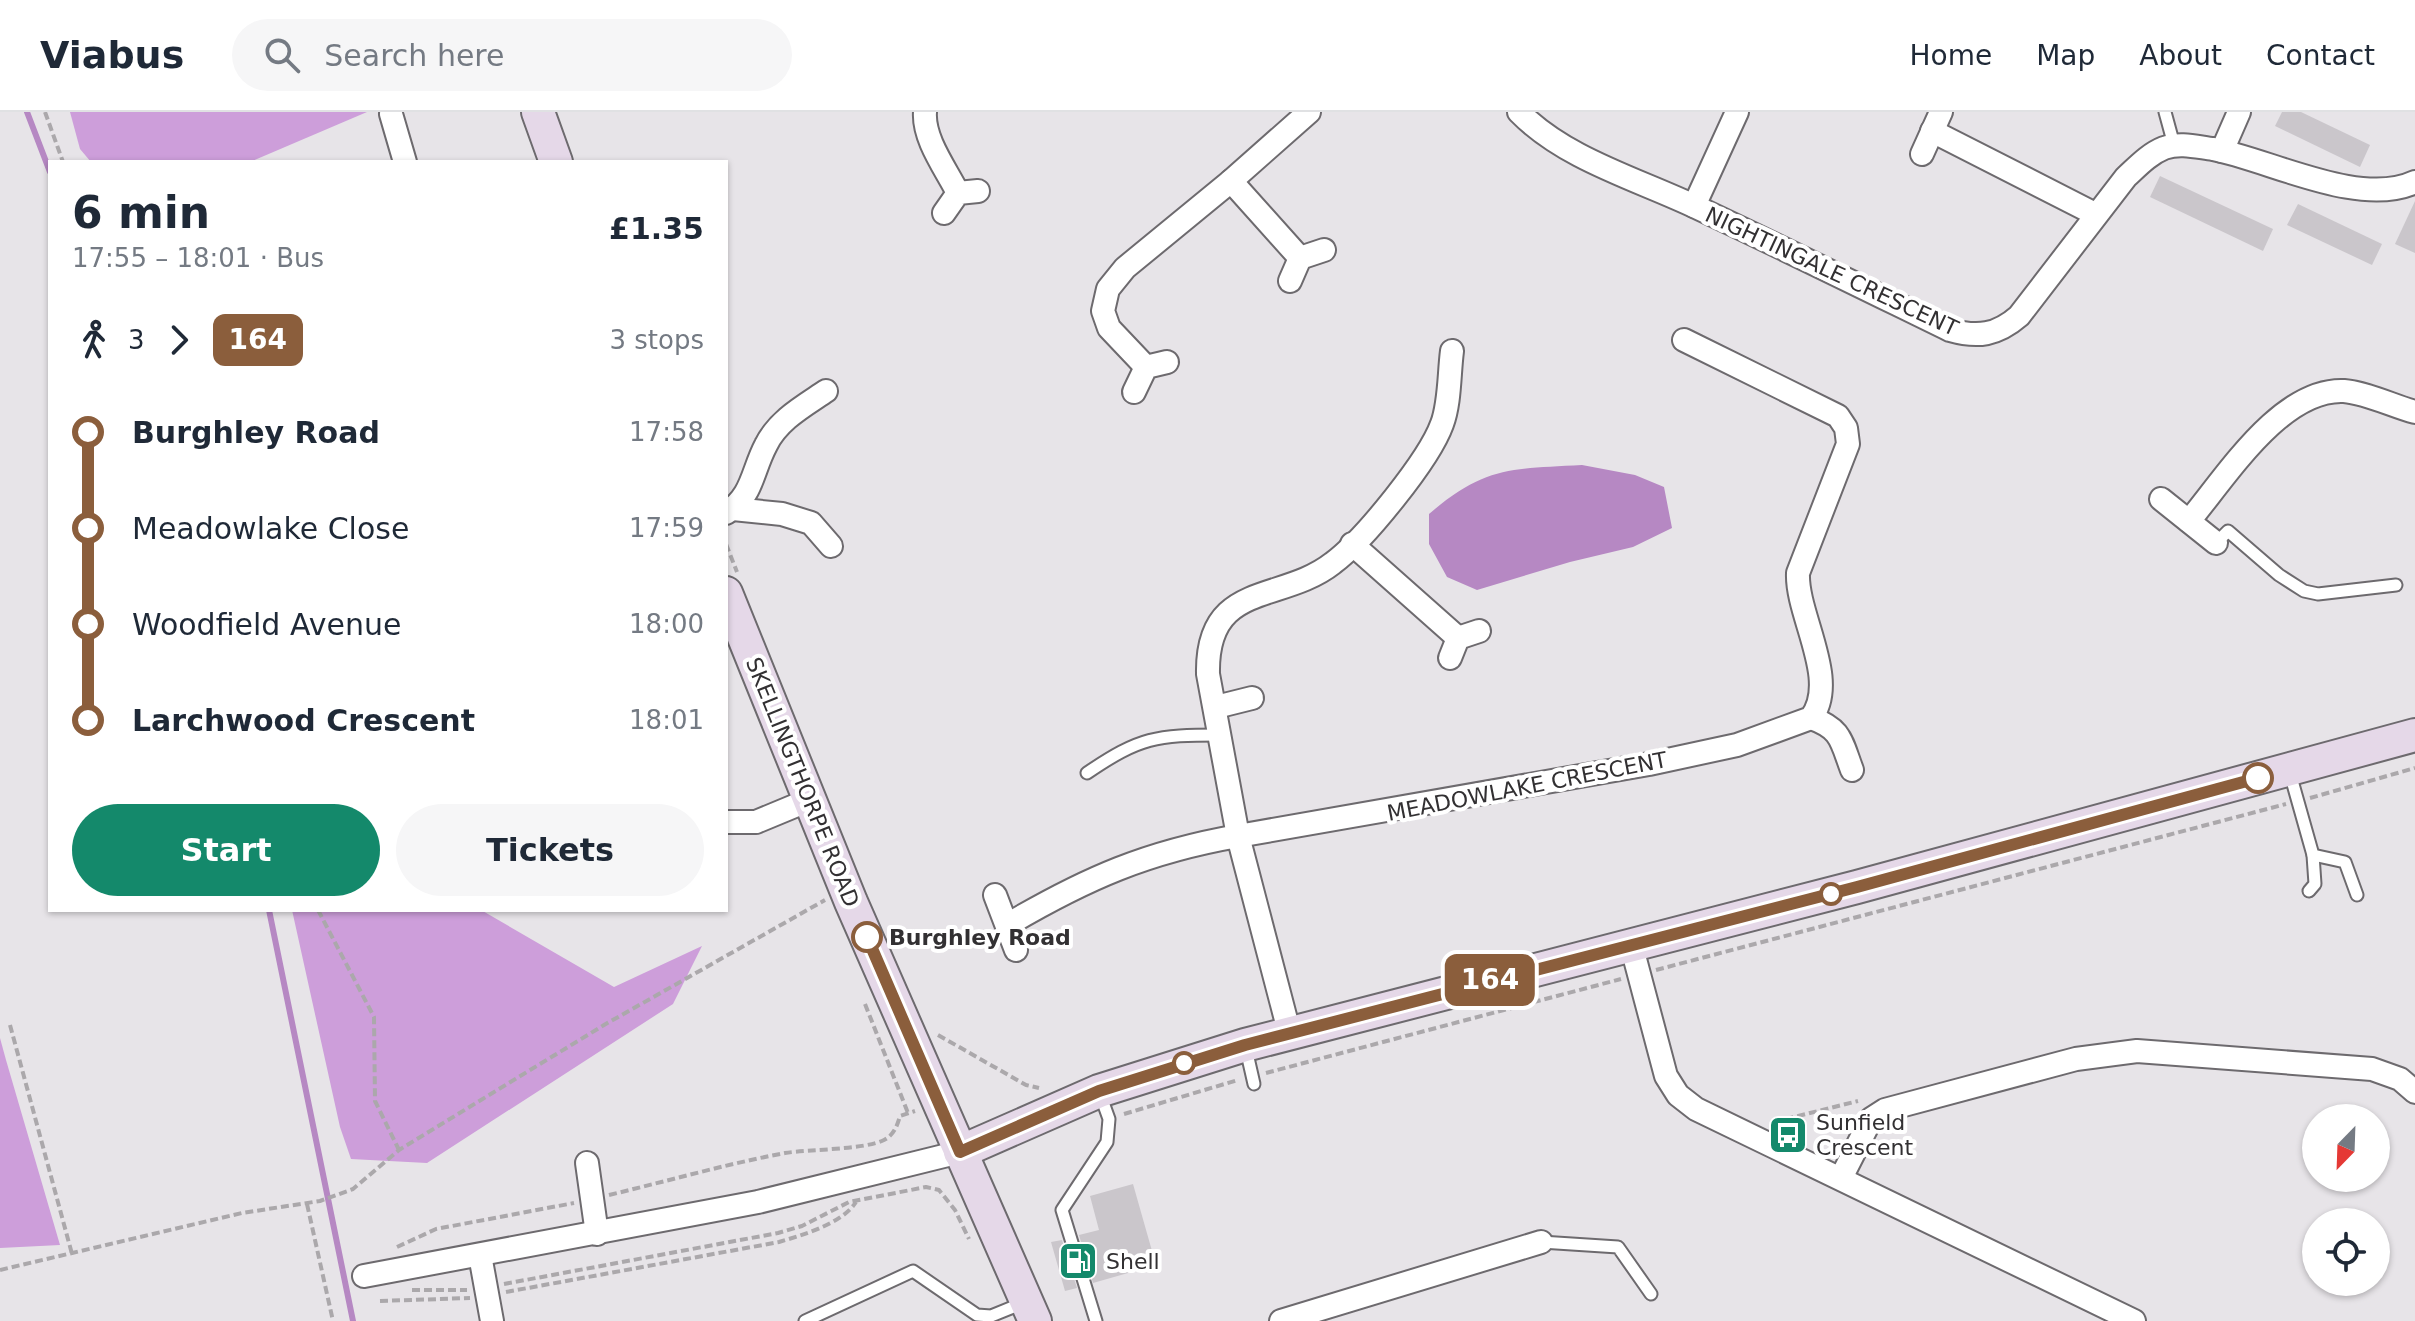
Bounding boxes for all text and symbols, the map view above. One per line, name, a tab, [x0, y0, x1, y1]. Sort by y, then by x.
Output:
search box	[232, 19, 792, 91]
text: Viabus	[40, 33, 184, 77]
icon: search	[260, 33, 304, 77]
text: Search here	[324, 38, 505, 73]
text: Home	[1909, 39, 1992, 72]
text: Map	[2036, 39, 2095, 72]
text: About	[2139, 39, 2222, 72]
text: Contact	[2266, 39, 2375, 72]
text: 6 min	[72, 187, 210, 238]
street label: NIGHTINGALE CRESCENT	[1702, 202, 1963, 341]
text: £1.35	[609, 211, 704, 246]
text: 17:55 – 18:01 · Bus	[72, 243, 324, 273]
icon: walk	[72, 318, 116, 362]
icon: forward	[157, 318, 201, 362]
text: 164	[229, 323, 287, 356]
text: 3	[128, 325, 145, 355]
text: 3 stops	[609, 325, 704, 355]
text: Burghley Road	[132, 415, 380, 450]
text: 17:58	[629, 417, 704, 447]
text: Meadowlake Close	[132, 511, 409, 546]
text: 17:59	[629, 513, 704, 543]
text: Woodfield Avenue	[132, 607, 401, 642]
text: 18:00	[629, 609, 704, 639]
street label: SKELLINGTHORPE ROAD	[741, 654, 864, 911]
text: Larchwood Crescent	[132, 703, 475, 738]
text: 18:01	[629, 705, 704, 735]
street label: MEADOWLAKE CRESCENT	[1385, 747, 1670, 826]
unlabelled marker	[2243, 763, 2273, 793]
button: Start	[72, 804, 380, 896]
button: Tickets	[396, 804, 704, 896]
unlabelled marker	[1820, 883, 1842, 905]
marker: Burghley Road	[852, 922, 882, 952]
place label: Burghley Road	[889, 925, 1071, 950]
line badge: 164	[1444, 954, 1536, 1006]
text: 164	[1461, 963, 1519, 996]
unlabelled marker	[1173, 1052, 1195, 1074]
north arrow	[2302, 1104, 2390, 1192]
map controls	[2302, 1104, 2390, 1296]
place label: Sunfield Crescent	[1816, 1110, 1913, 1160]
bus stop icon: Sunfield Crescent	[1767, 1114, 1809, 1156]
button: locate	[2302, 1208, 2390, 1296]
fuel station icon: Shell	[1057, 1240, 1099, 1282]
place label: Shell	[1106, 1249, 1160, 1274]

